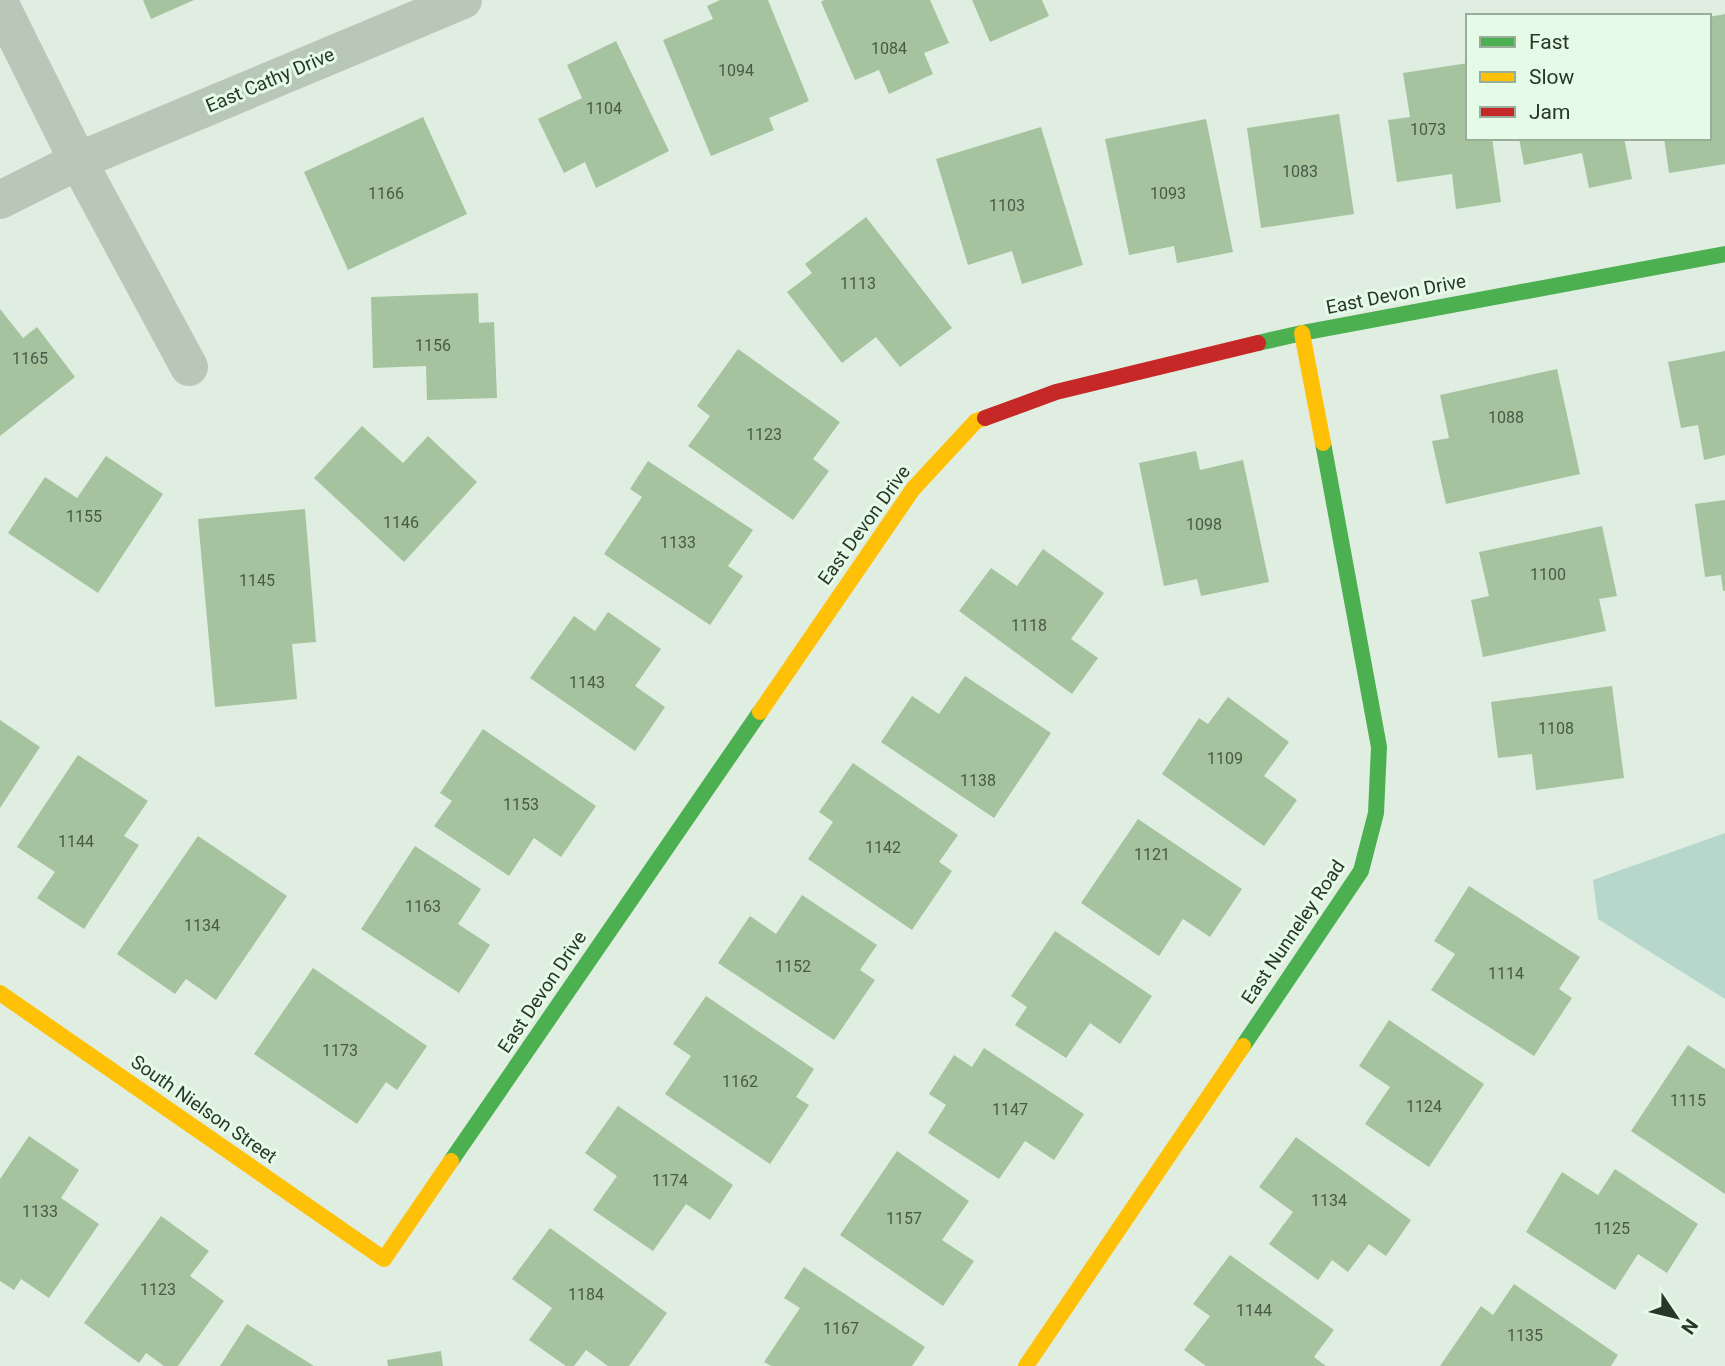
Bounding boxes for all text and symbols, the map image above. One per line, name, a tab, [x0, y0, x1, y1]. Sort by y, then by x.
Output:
legend	[1466, 14, 1711, 140]
text: Fast	[1529, 30, 1570, 54]
house number: 1084	[871, 39, 907, 58]
street label: East Cathy Drive	[202, 43, 338, 117]
house number: 1094	[718, 61, 754, 80]
text: Slow	[1529, 65, 1575, 89]
house number: 1104	[586, 99, 622, 118]
text: Jam	[1529, 100, 1570, 124]
house number: 1073	[1410, 120, 1446, 139]
house number: 1083	[1282, 162, 1318, 181]
house number: 1166	[368, 184, 404, 203]
house number: 1093	[1150, 184, 1186, 203]
house number: 1103	[989, 196, 1025, 215]
street label: East Devon Drive	[1324, 269, 1468, 319]
house number: 1113	[840, 274, 876, 293]
house number: 1156	[415, 336, 451, 355]
house number: 1165	[12, 349, 48, 368]
house number: 1088	[1488, 408, 1524, 427]
house number: 1123	[746, 425, 782, 444]
street label: East Devon Drive	[813, 461, 915, 589]
house number: 1155	[66, 507, 102, 526]
house number: 1146	[383, 513, 419, 532]
house number: 1098	[1186, 515, 1222, 534]
house number: 1133	[660, 533, 696, 552]
house number: 1100	[1530, 565, 1566, 584]
house number: 1145	[239, 571, 275, 590]
house number: 1118	[1011, 616, 1047, 635]
house number: 1143	[569, 673, 605, 692]
house number: 1108	[1538, 719, 1574, 738]
house number: 1109	[1207, 749, 1243, 768]
house number: 1138	[960, 771, 996, 790]
house number: 1153	[503, 795, 539, 814]
house number: 1144	[58, 832, 94, 851]
house number: 1142	[865, 838, 901, 857]
house number: 1121	[1134, 845, 1170, 864]
street label: East Nunneley Road	[1236, 856, 1350, 1008]
house number: 1163	[405, 897, 441, 916]
house number: 1134	[184, 916, 220, 935]
street label: East Devon Drive	[493, 927, 591, 1057]
house number: 1152	[775, 957, 811, 976]
house number: 1114	[1488, 964, 1524, 983]
house number: 1173	[322, 1041, 358, 1060]
street label: South Nielson Street	[127, 1050, 281, 1168]
house number: 1162	[722, 1072, 758, 1091]
house number: 1115	[1670, 1091, 1706, 1110]
house number: 1124	[1406, 1097, 1442, 1116]
house number: 1147	[992, 1100, 1028, 1119]
house number: 1174	[652, 1171, 688, 1190]
house number: 1134	[1311, 1191, 1347, 1210]
house number: 1133	[22, 1202, 58, 1221]
house number: 1157	[886, 1209, 922, 1228]
house number: 1125	[1594, 1219, 1630, 1238]
house number: 1123	[140, 1280, 176, 1299]
north arrow	[1641, 1282, 1711, 1352]
house number: 1184	[568, 1285, 604, 1304]
house number: 1144	[1236, 1301, 1272, 1320]
text: N	[1676, 1314, 1703, 1339]
house number: 1167	[823, 1319, 859, 1338]
house number: 1135	[1507, 1326, 1543, 1345]

